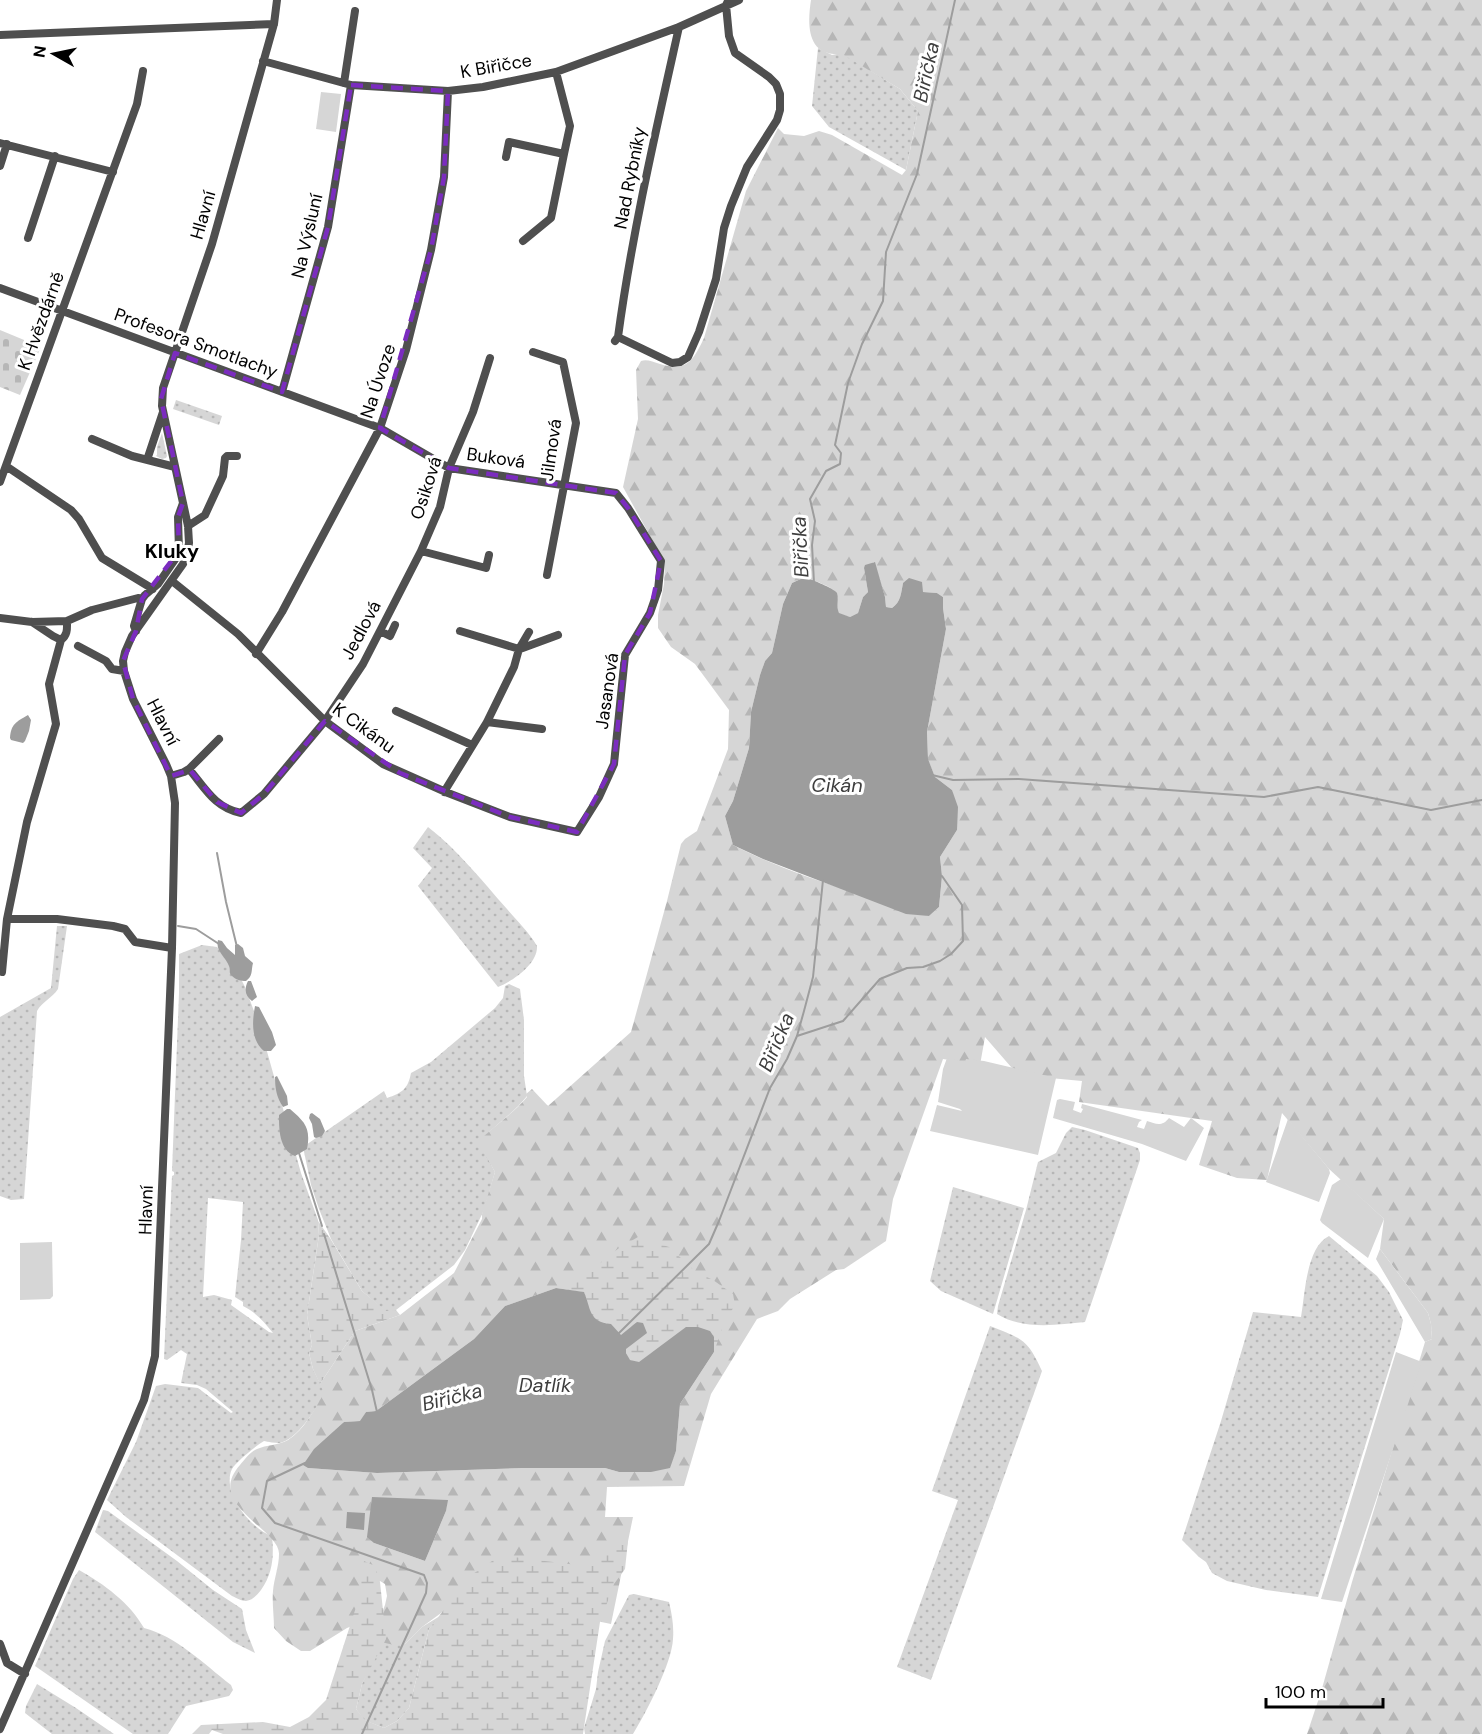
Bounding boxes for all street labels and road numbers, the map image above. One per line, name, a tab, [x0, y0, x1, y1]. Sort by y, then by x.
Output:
street label: K Biřičce	[458, 48, 534, 84]
street label: Nad Rybníky	[608, 125, 652, 231]
street label: Hlavní	[185, 188, 221, 242]
street label: Na Výsluní	[286, 191, 328, 281]
street label: K Hvězdárně	[12, 268, 70, 374]
street label: Profesora Smotlachy	[111, 302, 281, 384]
street label: Na Úvoze	[355, 341, 401, 421]
street label: Jilmová	[535, 417, 567, 483]
street label: Buková	[465, 442, 527, 474]
street label: Osiková	[405, 453, 447, 523]
street label: Jedlová	[335, 596, 387, 664]
street label: Jasanová	[590, 651, 624, 731]
street label: Hlavní	[141, 694, 185, 750]
street label: K Cikánu	[328, 697, 400, 759]
street label: Hlavní	[133, 1185, 159, 1235]

